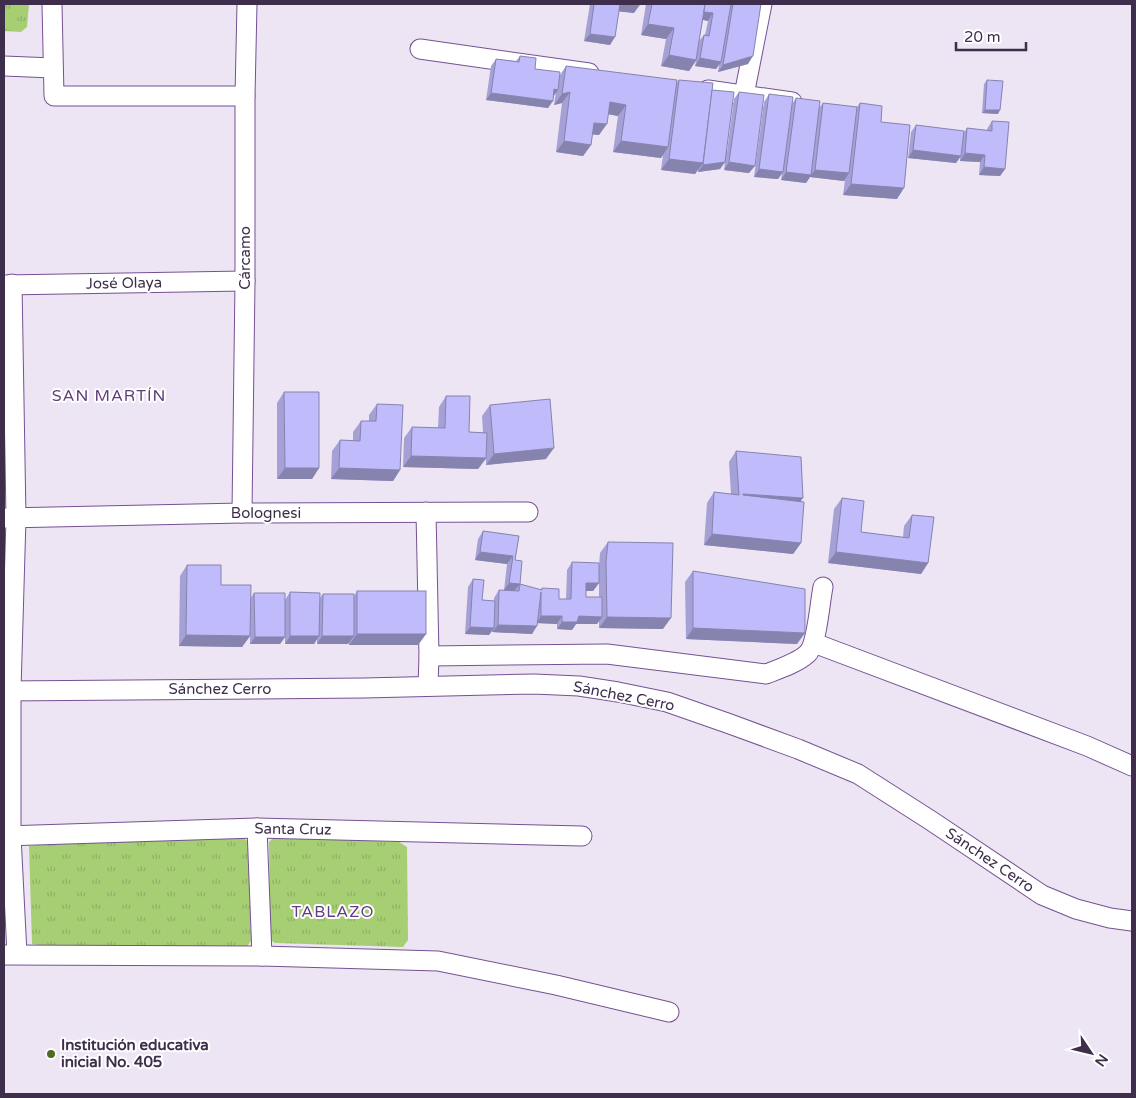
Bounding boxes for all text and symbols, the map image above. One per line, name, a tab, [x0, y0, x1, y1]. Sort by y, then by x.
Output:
scale bar	[956, 20, 1026, 52]
text: 20 m	[964, 28, 1001, 46]
street label: Cárcamo	[236, 226, 254, 290]
street label: José Olaya	[86, 273, 162, 293]
district label: SAN MARTÍN	[52, 386, 166, 406]
street label: Bolognesi	[231, 504, 301, 522]
street label: Sánchez Cerro	[572, 677, 676, 715]
street label: Sánchez Cerro	[169, 680, 271, 698]
street label: Santa Cruz	[254, 819, 332, 839]
street label: Sánchez Cerro	[942, 824, 1038, 896]
district label: TABLAZO	[292, 902, 374, 922]
north arrow	[1066, 1028, 1116, 1078]
place label: Institución educativa inicial No. 405	[61, 1036, 209, 1071]
marker: Institución educativa inicial No. 405	[45, 1048, 57, 1060]
text: N	[1091, 1051, 1111, 1070]

